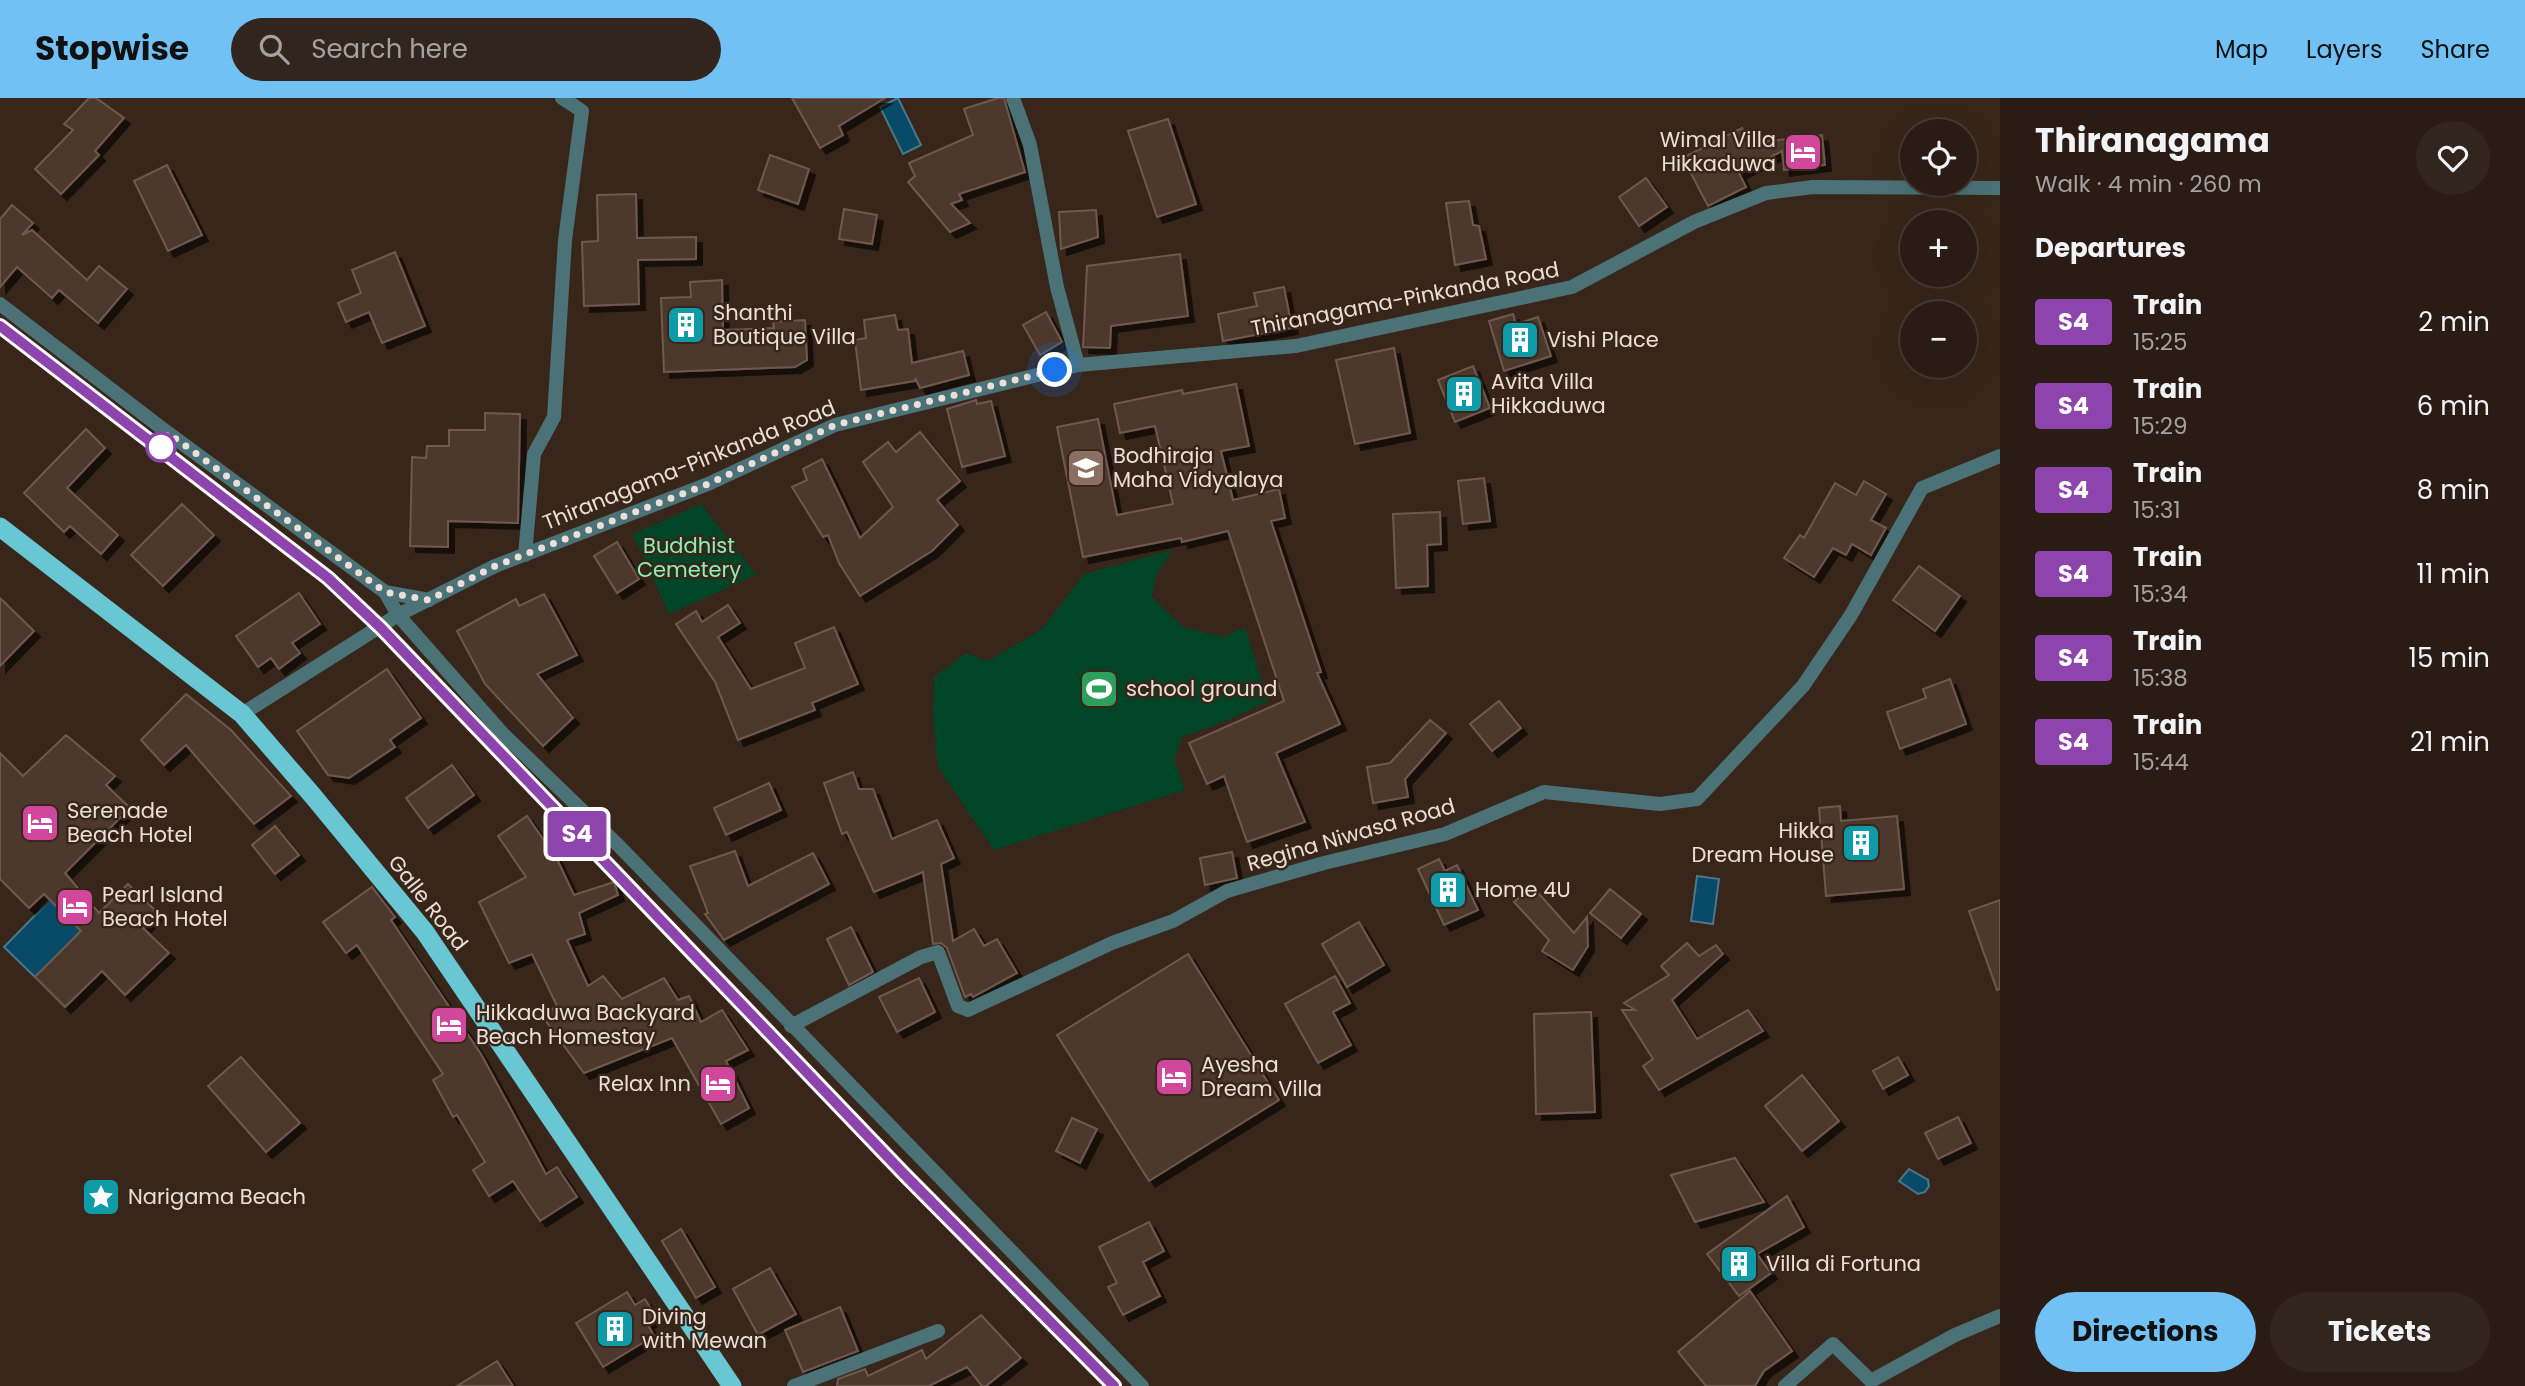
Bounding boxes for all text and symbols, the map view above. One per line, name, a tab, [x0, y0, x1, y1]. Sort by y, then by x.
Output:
search box	[231, 18, 721, 81]
text: Stopwise	[35, 25, 189, 72]
icon: search	[255, 30, 293, 68]
text: Search here	[311, 31, 468, 67]
text: Map	[2215, 33, 2268, 66]
text: Layers	[2306, 33, 2382, 66]
text: Share	[2420, 33, 2490, 66]
text: Thiranagama	[2035, 117, 2270, 164]
map controls	[1900, 119, 1977, 378]
button: locate	[1900, 119, 1977, 196]
button: heart	[2416, 121, 2490, 195]
place label: Wimal Villa Hikkaduwa	[1660, 125, 1776, 178]
hotel icon: Wimal Villa Hikkaduwa	[1782, 131, 1824, 173]
text: Walk · 4 min · 260 m	[2035, 168, 2262, 200]
button: +	[1900, 210, 1977, 287]
text: Departures	[2035, 230, 2186, 266]
street label: Thiranagama-Pinkanda Road	[1248, 254, 1561, 343]
text: Train	[2133, 287, 2202, 323]
place label: Shanthi Boutique Villa	[713, 298, 856, 351]
button: −	[1900, 301, 1977, 378]
building icon: Shanthi Boutique Villa	[665, 304, 707, 346]
text: 2 min	[2418, 304, 2490, 340]
text: S4	[2058, 305, 2089, 338]
building icon: Vishi Place	[1499, 319, 1541, 361]
place label: Vishi Place	[1547, 325, 1659, 354]
text: 15:25	[2133, 326, 2187, 358]
your location	[1037, 352, 1072, 387]
place label: Avita Villa Hikkaduwa	[1491, 367, 1606, 420]
text: Train	[2133, 371, 2202, 407]
building icon: Avita Villa Hikkaduwa	[1443, 373, 1485, 415]
text: 6 min	[2417, 388, 2490, 424]
text: S4	[2058, 389, 2089, 422]
street label: Thiranagama-Pinkanda Road	[538, 392, 839, 537]
text: 15:29	[2133, 410, 2187, 442]
unlabelled marker	[146, 432, 176, 462]
place label: Bodhiraja Maha Vidyalaya	[1113, 441, 1283, 494]
school or university icon: Bodhiraja Maha Vidyalaya	[1065, 447, 1107, 489]
text: Train	[2133, 455, 2202, 491]
text: 8 min	[2417, 472, 2490, 508]
text: S4	[2058, 473, 2089, 506]
text: 15:31	[2133, 494, 2181, 526]
park label: Buddhist Cemetery	[637, 531, 741, 584]
text: Train	[2133, 539, 2202, 575]
text: 11 min	[2417, 556, 2490, 592]
text: S4	[2058, 557, 2089, 590]
text: 15:34	[2133, 578, 2188, 610]
text: Train	[2133, 623, 2202, 659]
text: 15 min	[2409, 640, 2490, 676]
text: S4	[2058, 641, 2089, 674]
text: 15:38	[2133, 662, 2188, 694]
sports icon: school ground	[1078, 668, 1120, 710]
place label: school ground	[1126, 674, 1277, 703]
text: Train	[2133, 707, 2202, 743]
text: 21 min	[2410, 724, 2490, 760]
text: S4	[2058, 725, 2089, 758]
text: 15:44	[2133, 746, 2189, 778]
street label: Regina Niwasa Road	[1243, 791, 1458, 878]
place label: Serenade Beach Hotel	[67, 796, 193, 849]
hotel icon: Serenade Beach Hotel	[19, 802, 61, 844]
line badge: S4	[546, 811, 608, 857]
place label: Hikka Dream House	[1691, 816, 1834, 869]
text: S4	[561, 817, 593, 850]
building icon: Hikka Dream House	[1840, 822, 1882, 864]
street label: Galle Road	[382, 849, 475, 957]
building icon: Home 4U	[1427, 869, 1469, 911]
place label: Home 4U	[1475, 875, 1571, 904]
place label: Pearl Island Beach Hotel	[102, 880, 228, 933]
hotel icon: Pearl Island Beach Hotel	[54, 886, 96, 928]
place label: Hikkaduwa Backyard Beach Homestay	[476, 998, 695, 1051]
hotel icon: Hikkaduwa Backyard Beach Homestay	[428, 1004, 470, 1046]
place label: Ayesha Dream Villa	[1201, 1050, 1322, 1103]
hotel icon: Ayesha Dream Villa	[1153, 1056, 1195, 1098]
hotel icon: Relax Inn	[697, 1063, 739, 1105]
place label: Relax Inn	[598, 1069, 691, 1098]
place icon: Narigama Beach	[80, 1176, 122, 1218]
place label: Narigama Beach	[128, 1182, 306, 1211]
building icon: Villa di Fortuna	[1718, 1243, 1760, 1285]
place label: Villa di Fortuna	[1766, 1249, 1921, 1278]
button: Directions	[2035, 1292, 2256, 1372]
button: Tickets	[2270, 1292, 2490, 1372]
place label: Diving with Mewan	[642, 1302, 767, 1355]
building icon: Diving with Mewan	[594, 1308, 636, 1350]

